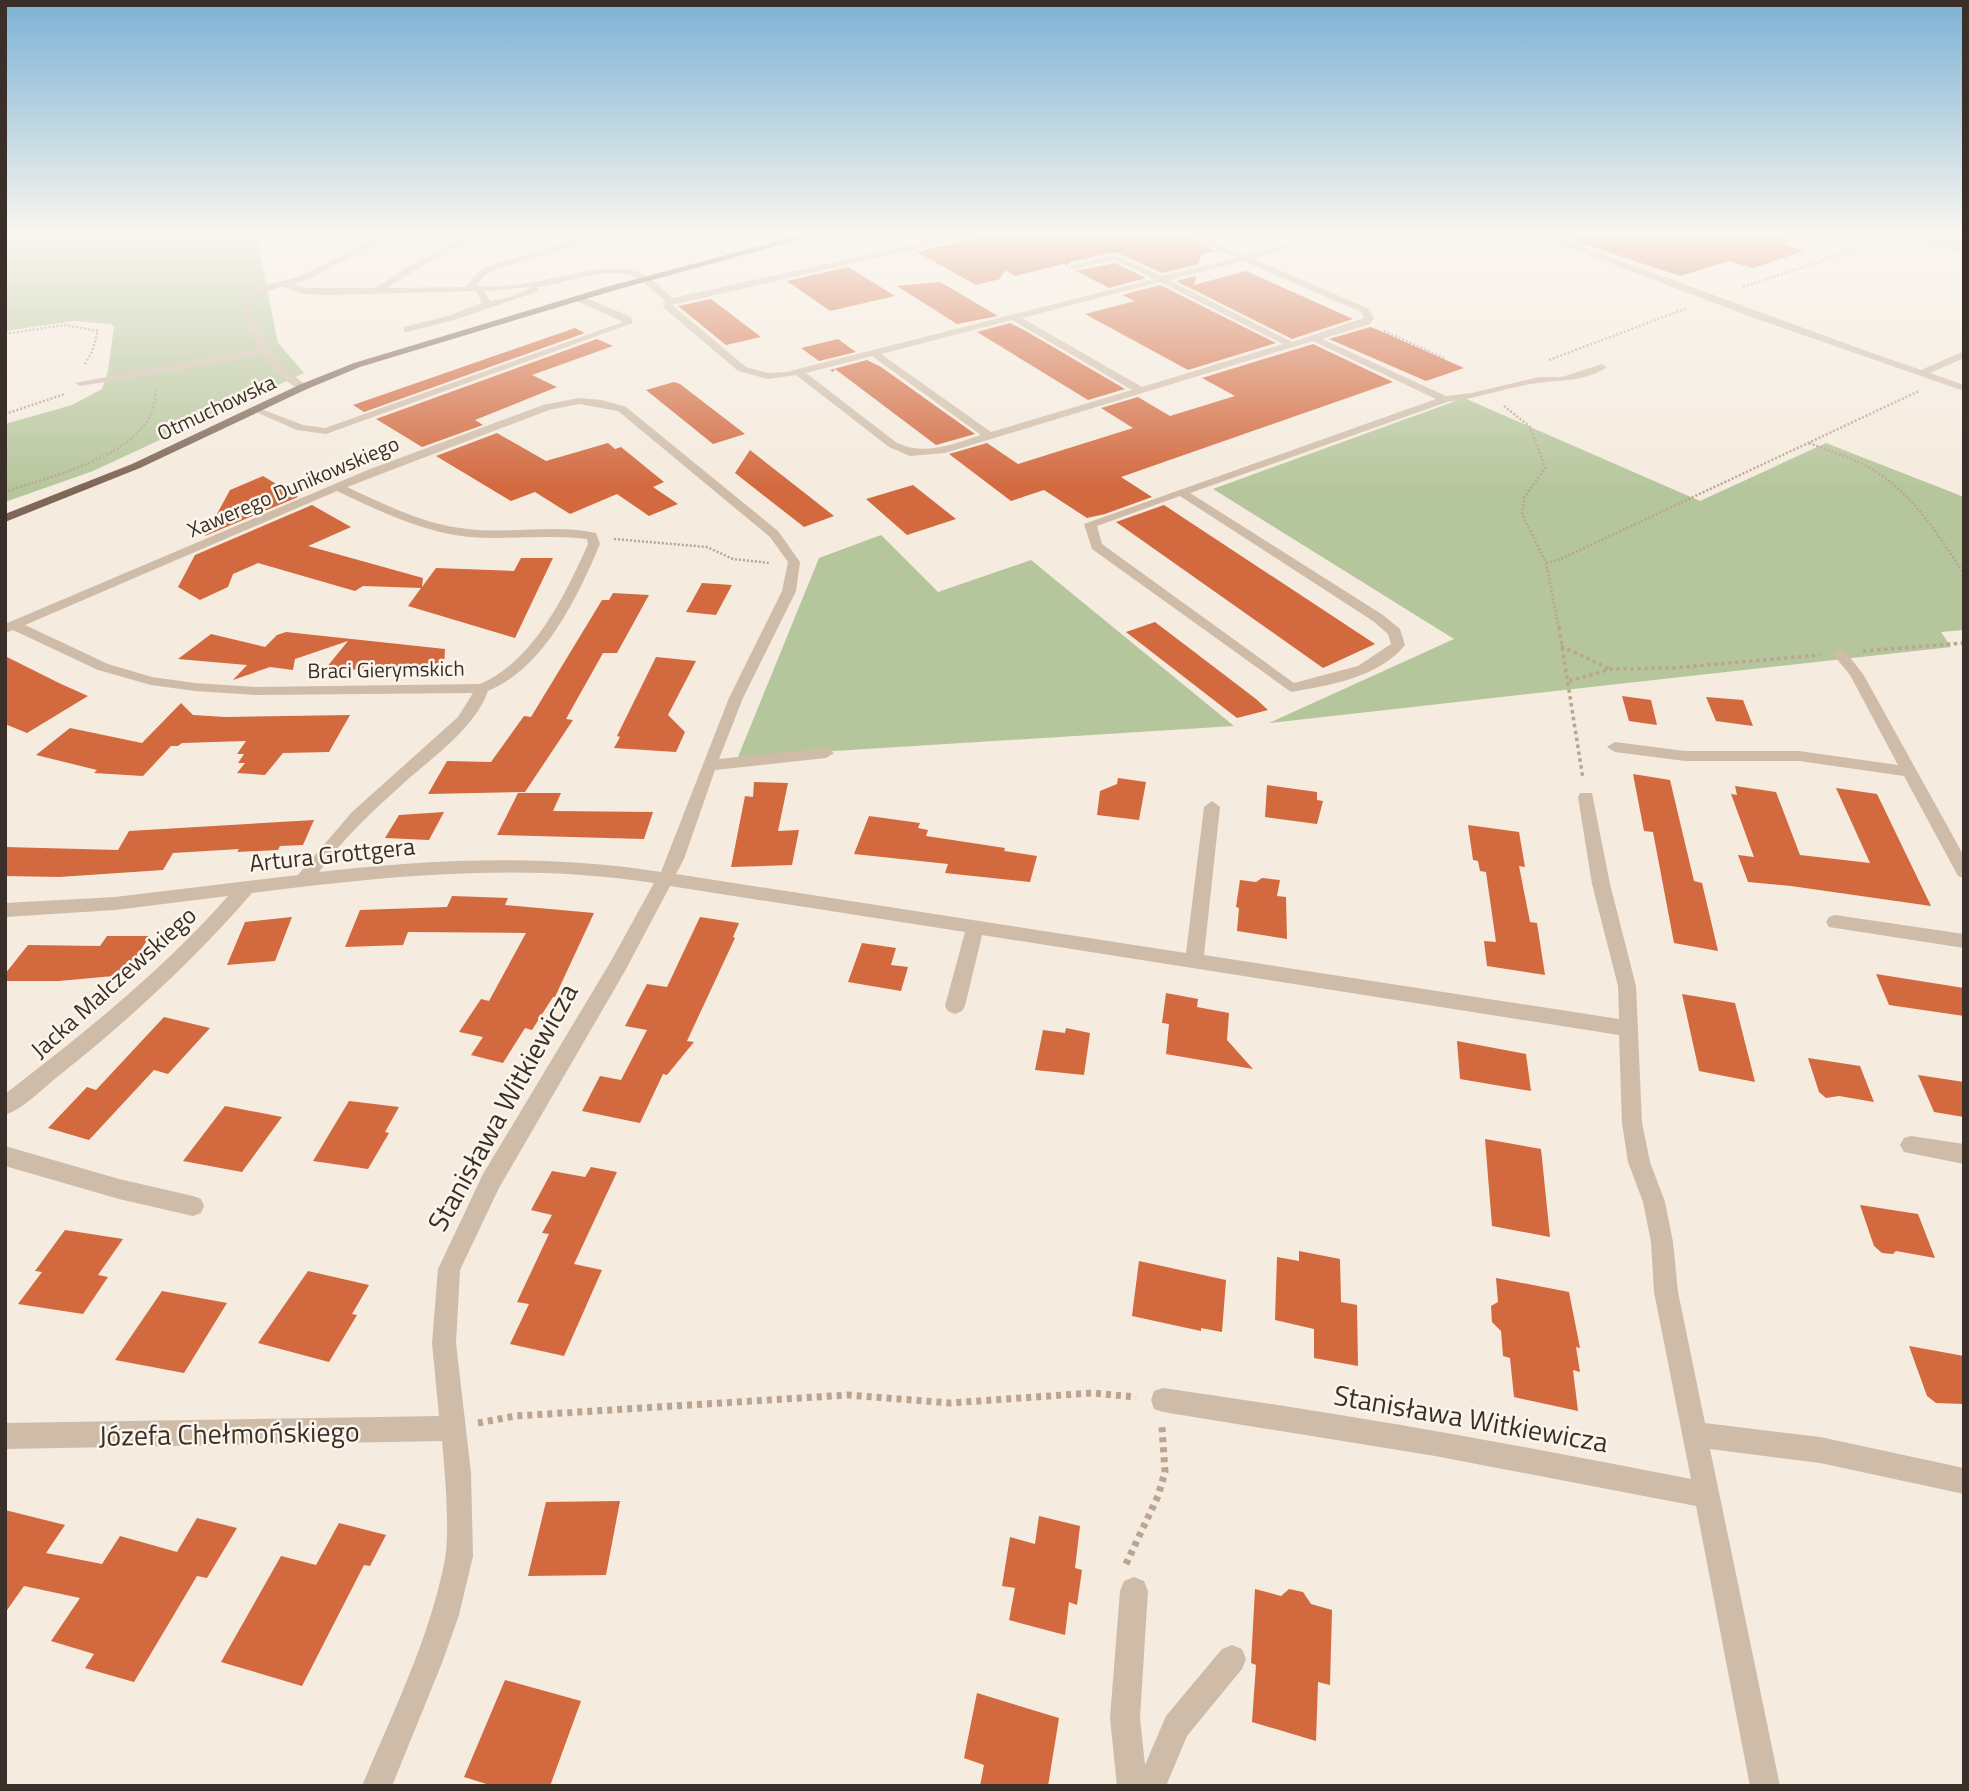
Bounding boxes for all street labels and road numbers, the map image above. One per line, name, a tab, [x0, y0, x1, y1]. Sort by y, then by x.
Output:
street label: Otmuchowska	[151, 365, 281, 448]
street label: Xawerego Dunikowskiego	[182, 427, 404, 545]
street label: Braci Gierymskich	[307, 652, 465, 686]
street label: Artura Grottgera	[247, 827, 417, 881]
street label: Jacka Malczewskiego	[22, 898, 204, 1066]
street label: Stanisława Witkiewicza	[416, 975, 588, 1239]
street label: Stanisława Witkiewicza	[1330, 1373, 1612, 1463]
street label: Józefa Chełmońskiego	[98, 1409, 360, 1457]

